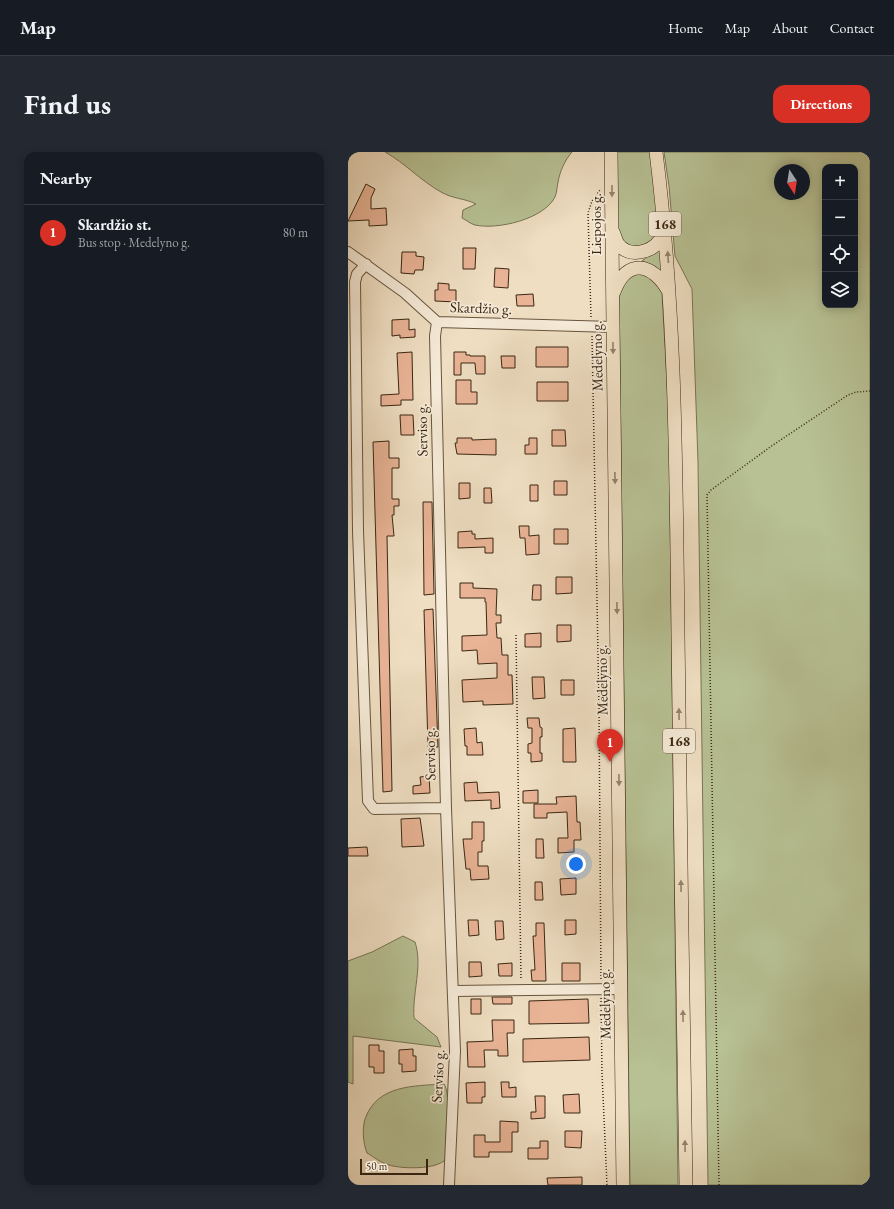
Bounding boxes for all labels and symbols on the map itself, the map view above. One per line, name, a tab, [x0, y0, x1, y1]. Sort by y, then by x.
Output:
north arrow	[774, 164, 810, 200]
one-way arrow	[609, 185, 615, 198]
street label: Liepojos g.	[586, 193, 605, 255]
road number: 168	[649, 212, 681, 236]
one-way arrow	[664, 251, 671, 263]
street label: Skardžio g.	[450, 297, 512, 318]
street label: Medelyno g.	[586, 320, 607, 392]
one-way arrow	[610, 342, 616, 355]
street label: Serviso g.	[412, 403, 431, 457]
one-way arrow	[612, 472, 618, 485]
one-way arrow	[614, 602, 620, 615]
street label: Medelyno g.	[591, 644, 612, 716]
one-way arrow	[676, 707, 682, 720]
street label: Serviso g.	[420, 727, 439, 781]
pin: 1	[597, 729, 623, 762]
road number: 168	[663, 729, 695, 753]
one-way arrow	[616, 774, 622, 787]
your location	[566, 854, 586, 874]
one-way arrow	[678, 879, 684, 892]
street label: Medelyno g.	[594, 968, 615, 1040]
one-way arrow	[680, 1009, 686, 1022]
street label: Serviso g.	[427, 1049, 448, 1103]
one-way arrow	[682, 1139, 688, 1152]
scale bar	[360, 1157, 428, 1176]

